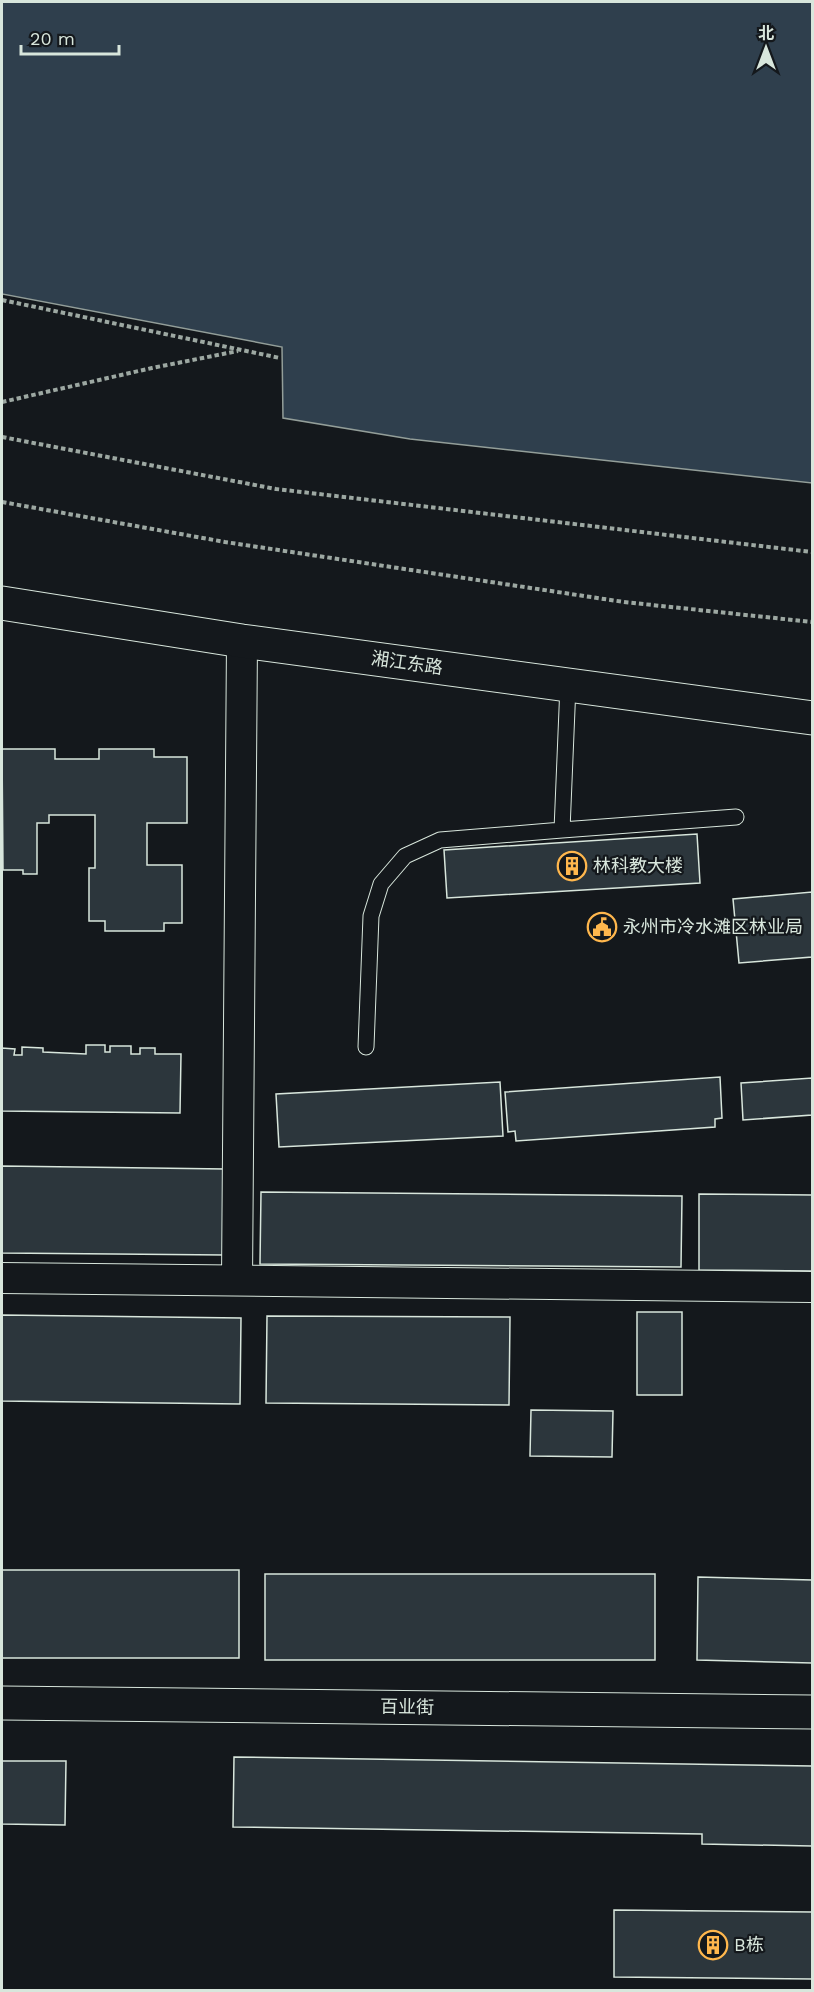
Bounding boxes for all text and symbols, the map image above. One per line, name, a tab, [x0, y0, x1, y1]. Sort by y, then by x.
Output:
scale bar	[21, 18, 118, 56]
north arrow	[736, 18, 796, 78]
text: 北	[758, 24, 774, 43]
text: 20 m	[30, 28, 75, 49]
street label: 湘江东路	[370, 647, 444, 678]
building icon: 林科教大楼	[556, 850, 588, 882]
place label: 林科教大楼	[593, 855, 683, 876]
public building icon: 永州市冷水滩区林业局	[586, 911, 618, 943]
place label: 永州市冷水滩区林业局	[623, 916, 803, 937]
street label: 百业街	[380, 1696, 434, 1717]
building icon: B栋	[697, 1929, 729, 1961]
place label: B栋	[734, 1934, 764, 1955]

